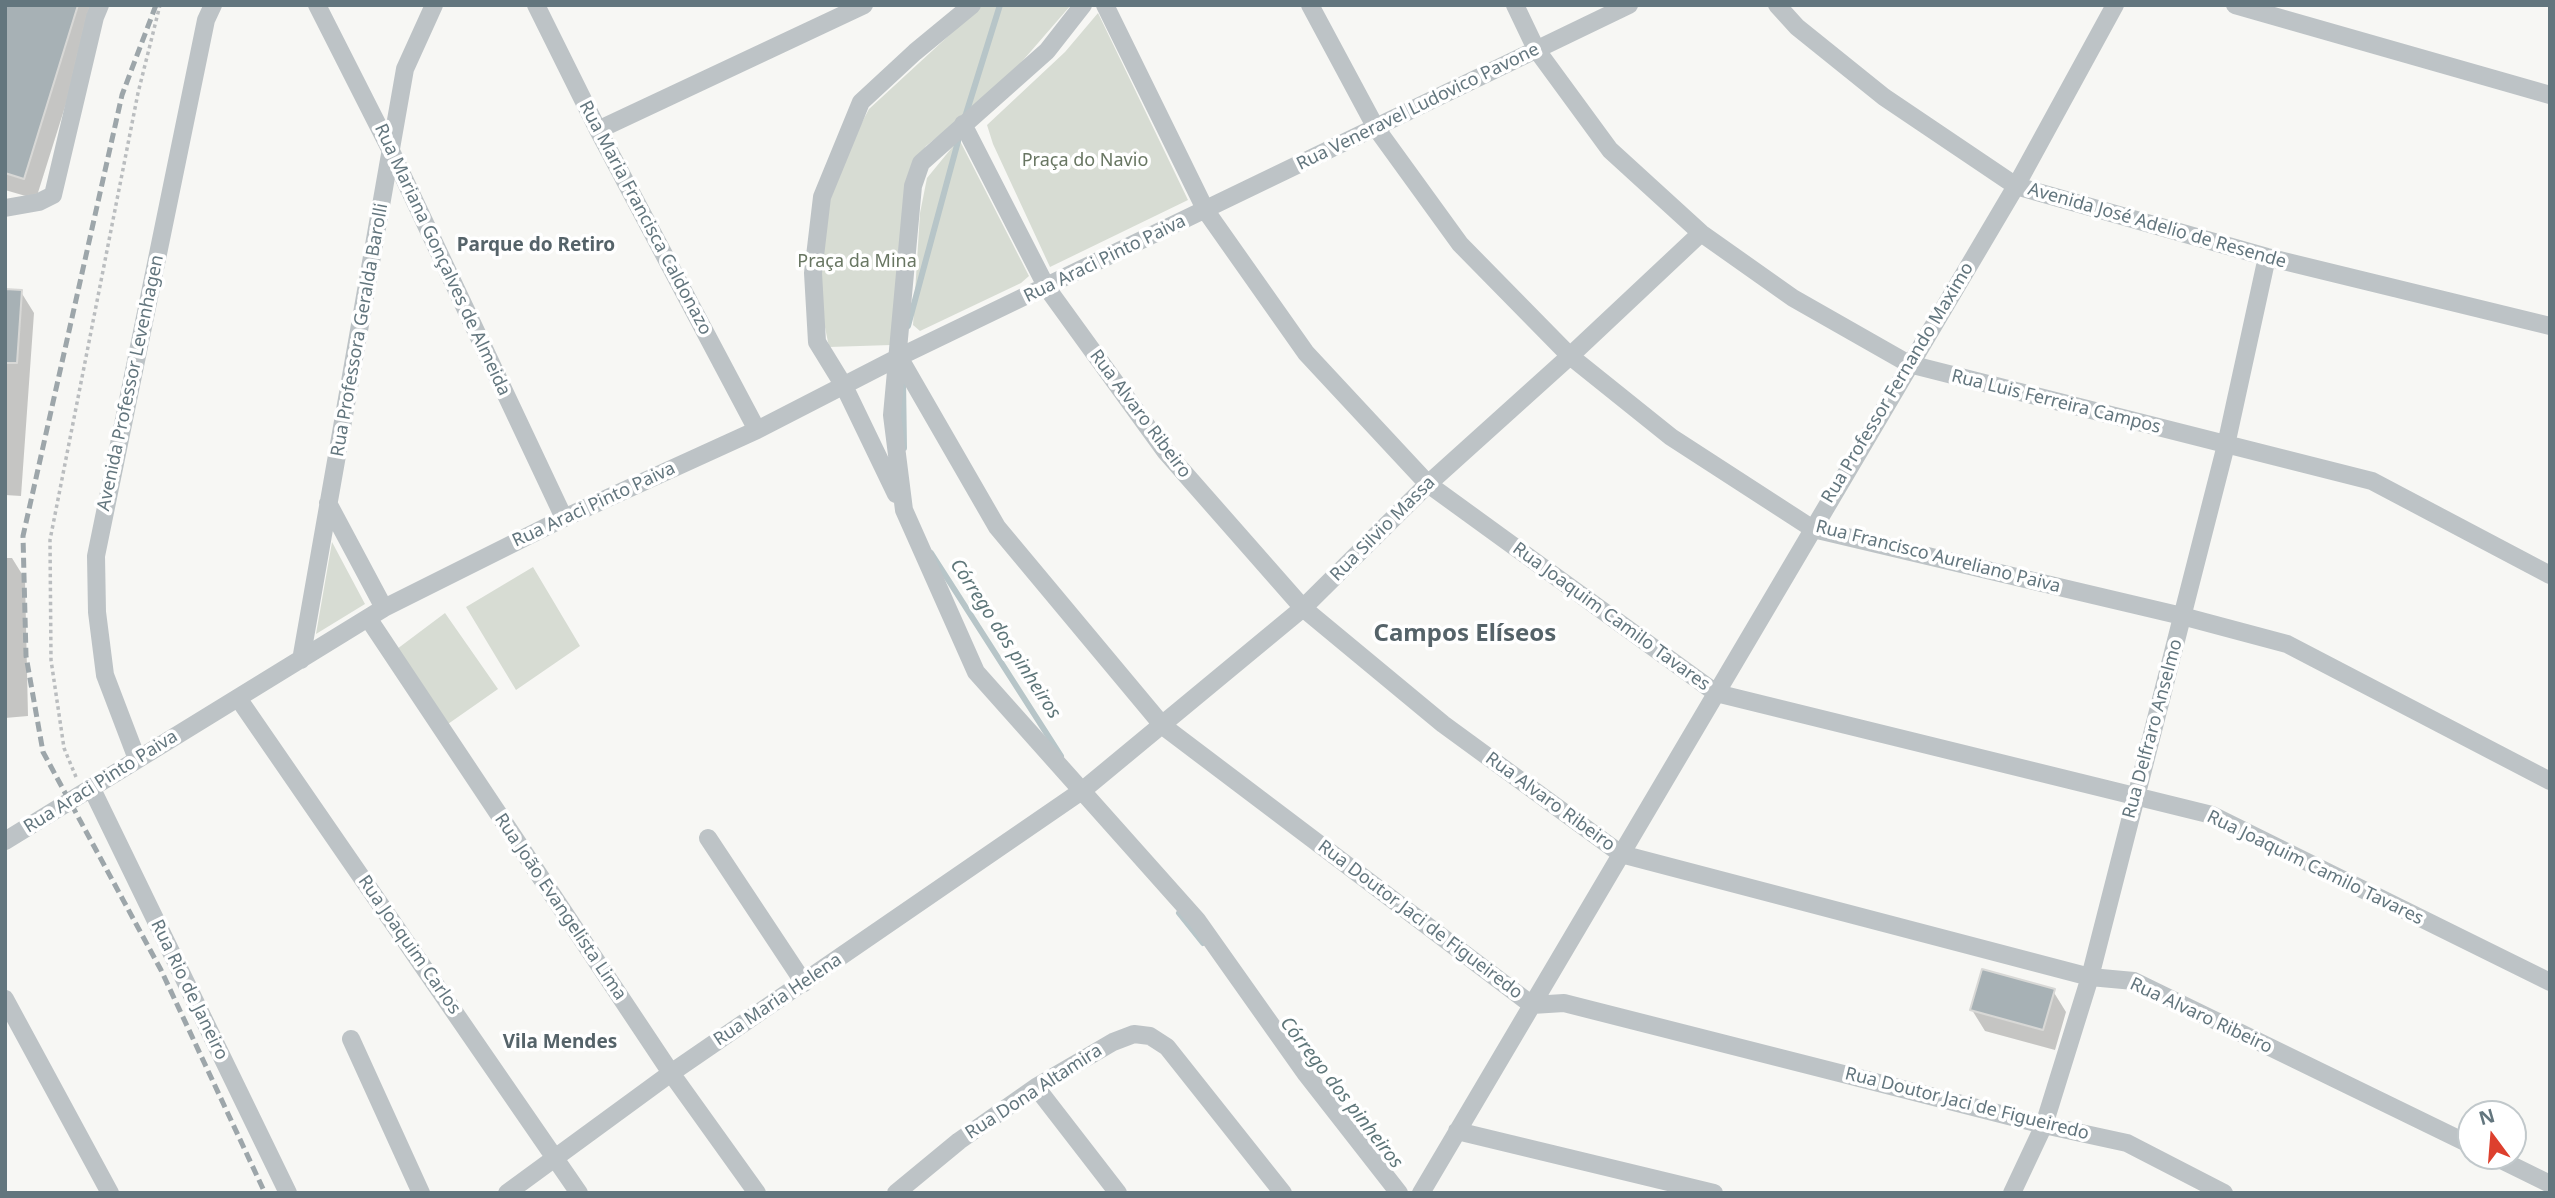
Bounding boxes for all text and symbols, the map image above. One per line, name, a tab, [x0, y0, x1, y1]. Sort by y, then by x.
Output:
street label: Rua Veneravel Ludovico Pavone	[1293, 39, 1543, 175]
street label: Rua Maria Francisca Caldonazo	[574, 97, 716, 339]
street label: Rua Mariana Gonçalves de Almeida	[369, 121, 515, 399]
park label: Praça do Navio	[1022, 150, 1148, 172]
street label: Avenida José Adelio de Resende	[2025, 179, 2289, 273]
street label: Rua Professora Geralda Barolli	[327, 202, 393, 458]
street label: Rua Araci Pinto Paiva	[1021, 210, 1189, 308]
district label: Parque do Retiro	[457, 235, 615, 257]
park label: Praça da Mina	[797, 251, 917, 273]
street label: Avenida Professor Levenhagen	[93, 253, 169, 513]
street label: Rua Professor Fernando Maximo	[1817, 259, 1979, 507]
street label: Rua Alvaro Ribeiro	[1085, 346, 1195, 482]
street label: Rua Luis Ferreira Campos	[1949, 365, 2163, 439]
street label: Rua Araci Pinto Paiva	[509, 458, 679, 552]
street label: Rua Silvio Massa	[1326, 472, 1440, 586]
street label: Rua Francisco Aureliano Paiva	[1813, 516, 2063, 598]
street label: Rua Joaquim Camilo Tavares	[1508, 538, 1714, 696]
water label: Córrego dos pinheiros	[945, 555, 1065, 723]
district label: Campos Elíseos	[1374, 620, 1556, 648]
street label: Rua Delfraro Anselmo	[2119, 637, 2187, 821]
street label: Rua Araci Pinto Paiva	[20, 726, 182, 838]
street label: Rua Alvaro Ribeiro	[1481, 748, 1619, 856]
street label: Rua Joaquim Camilo Tavares	[2203, 806, 2427, 930]
street label: Rua João Evangelista Lima	[489, 810, 631, 1004]
street label: Rua Doutor Jaci de Figueiredo	[1313, 836, 1527, 1004]
street label: Rua Joaquim Carlos	[353, 871, 465, 1019]
street label: Rua Rio de Janeiro	[146, 916, 232, 1064]
street label: Rua Maria Helena	[710, 949, 846, 1051]
street label: Rua Alvaro Ribeiro	[2126, 974, 2276, 1058]
water label: Córrego dos pinheiros	[1275, 1013, 1407, 1173]
district label: Vila Mendes	[503, 1032, 617, 1054]
street label: Rua Dona Altamira	[962, 1040, 1106, 1144]
street label: Rua Doutor Jaci de Figueiredo	[1843, 1063, 2091, 1145]
north arrow	[2457, 1100, 2527, 1170]
text: N	[2476, 1102, 2498, 1131]

